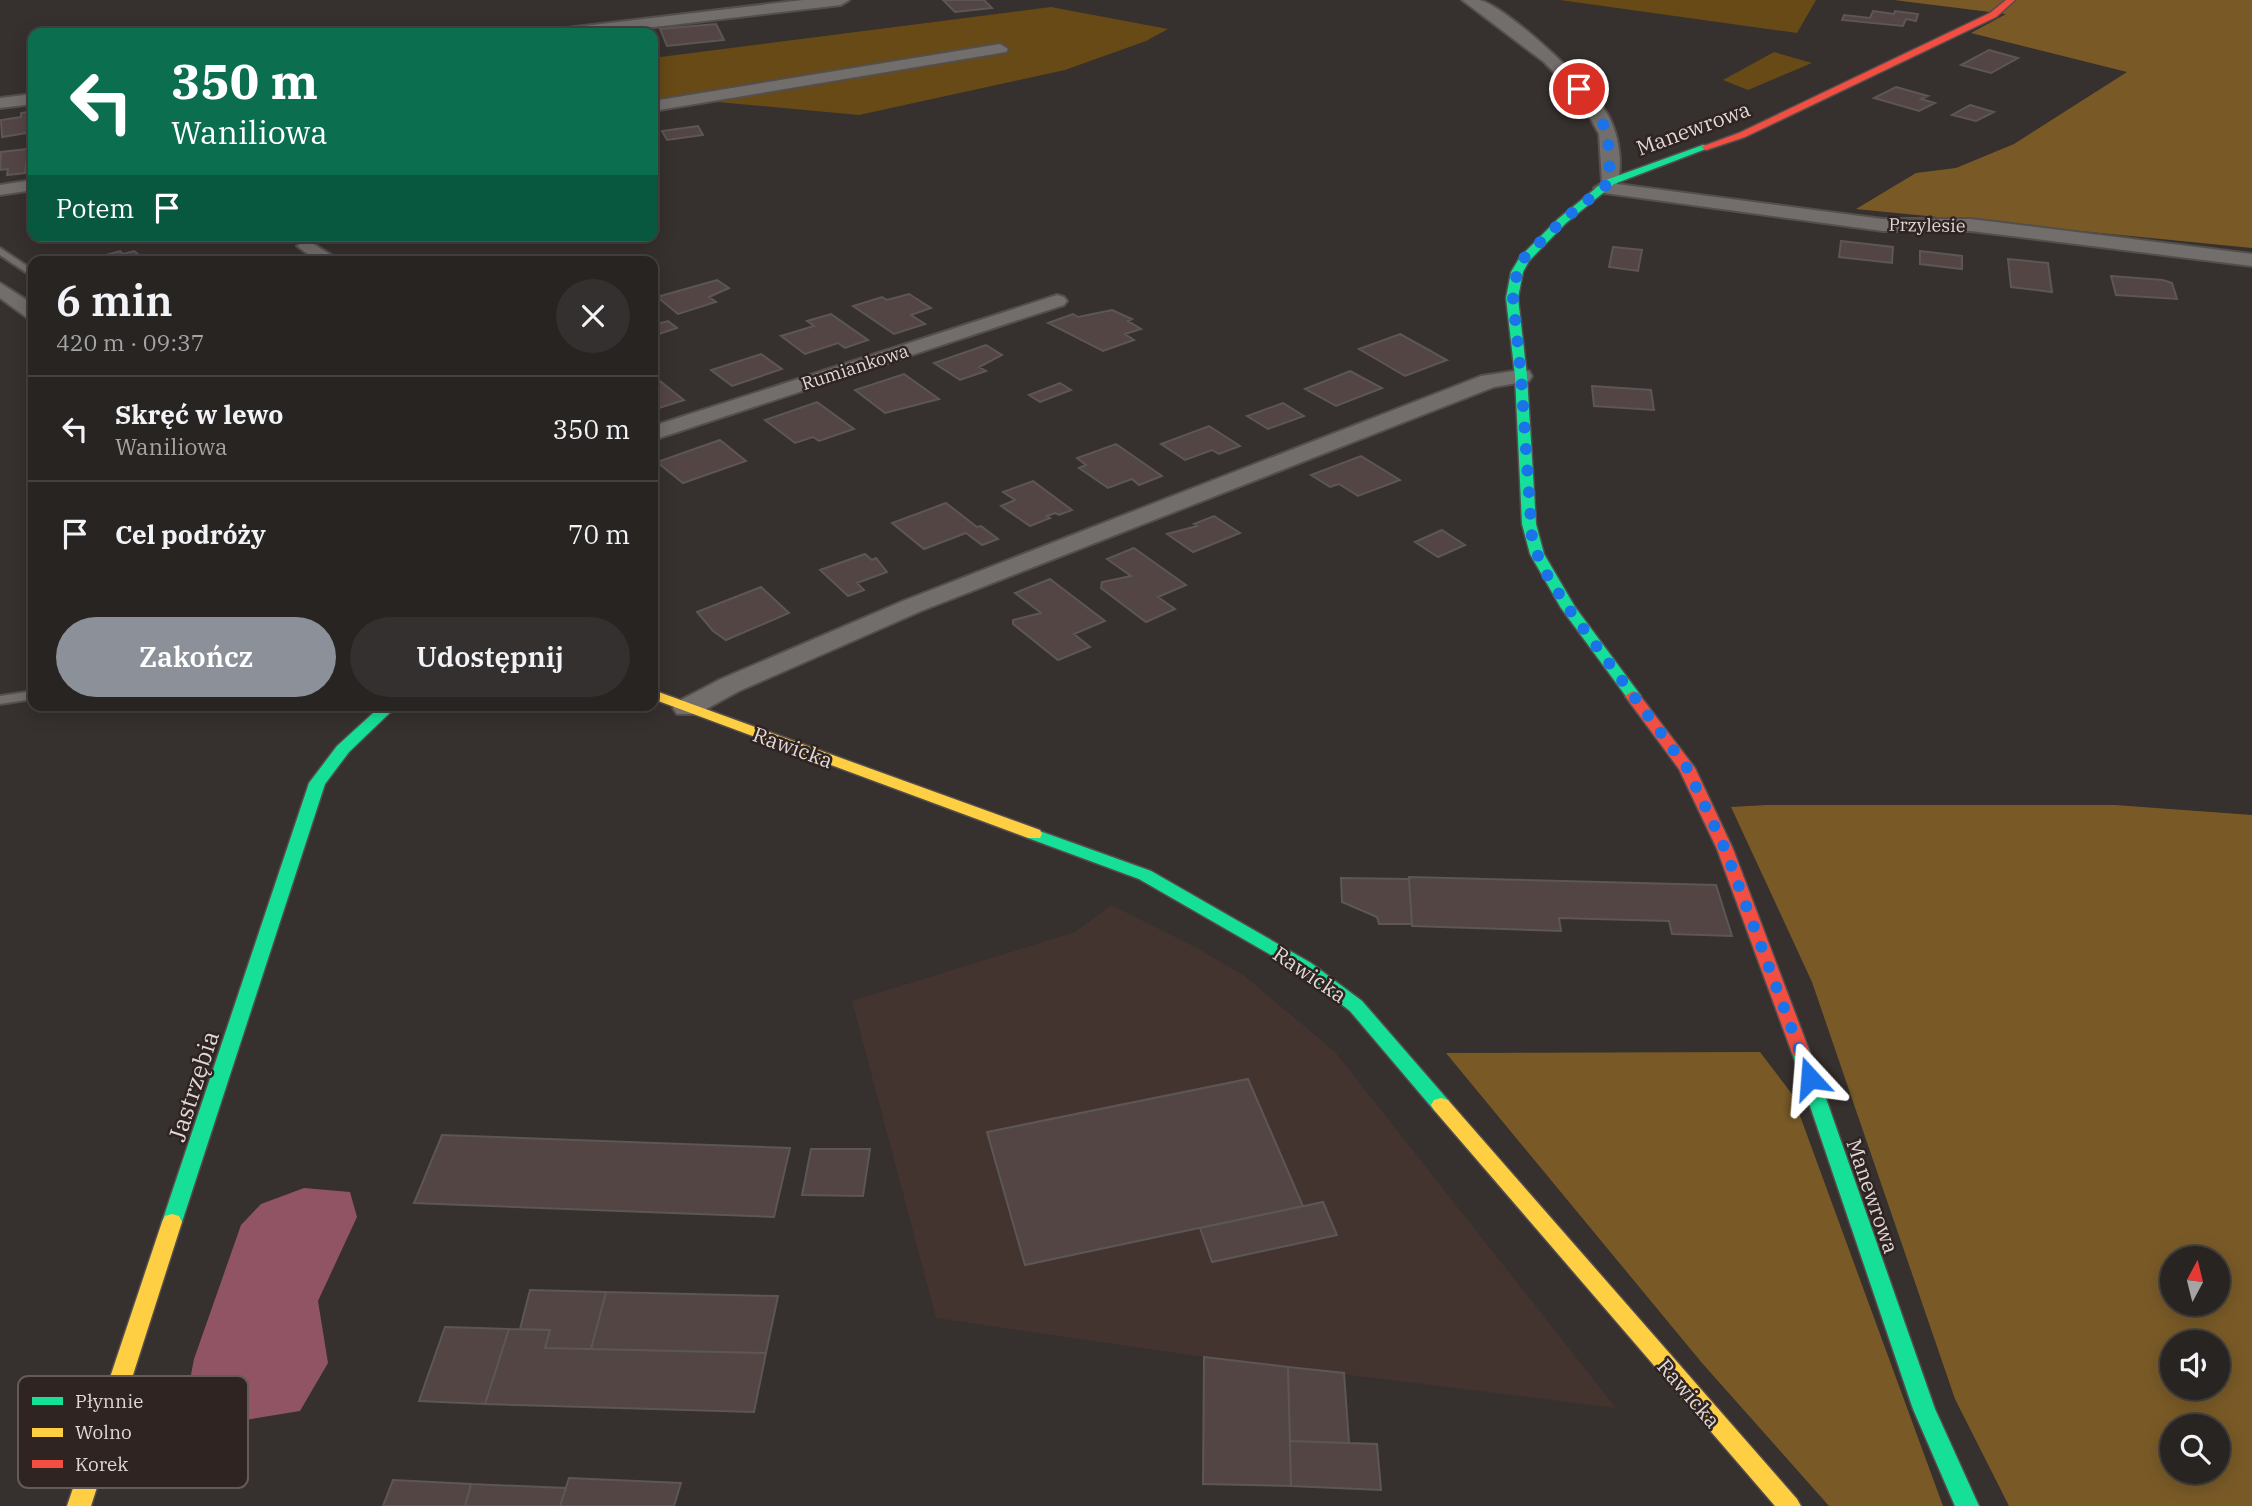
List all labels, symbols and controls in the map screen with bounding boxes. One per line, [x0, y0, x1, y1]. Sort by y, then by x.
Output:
text: 350 m [171, 49, 318, 112]
icon: left [56, 56, 147, 147]
pin [1549, 59, 1609, 119]
icon: arrive [1560, 70, 1598, 108]
street label: Manewrowa [1632, 94, 1754, 162]
text: Waniliowa [171, 111, 328, 153]
icon: arrive [148, 189, 186, 227]
text: Potem [56, 191, 134, 225]
street label: Przylesie [1888, 213, 1966, 237]
text: 6 min [56, 273, 173, 328]
button: close [556, 279, 630, 353]
text: 420 m · 09:37 [56, 327, 205, 357]
street label: Rumiankowa [799, 339, 912, 395]
text: Skręć w lewo [115, 397, 283, 431]
icon: left [56, 410, 94, 448]
text: 350 m [552, 412, 630, 446]
text: Waniliowa [115, 431, 228, 461]
icon: arrive [56, 515, 94, 553]
text: Cel podróży [115, 517, 266, 551]
text: 70 m [568, 517, 630, 551]
button: Zakończ [56, 617, 336, 697]
button: Udostępnij [350, 617, 630, 697]
street label: Rawicka [749, 720, 837, 774]
street label: Rawicka [1268, 939, 1352, 1009]
street label: Jastrzębia [160, 1027, 226, 1145]
position arrow [1773, 1041, 1847, 1115]
street label: Manewrowa [1840, 1135, 1906, 1257]
north arrow [2160, 1246, 2230, 1316]
map controls [2160, 1246, 2230, 1484]
button: sound [2160, 1330, 2230, 1400]
street label: Rawicka [1651, 1353, 1727, 1433]
legend [18, 1376, 248, 1488]
text: Płynnie [75, 1389, 143, 1413]
button: search [2160, 1414, 2230, 1484]
text: Wolno [75, 1420, 132, 1444]
text: Korek [75, 1452, 128, 1476]

